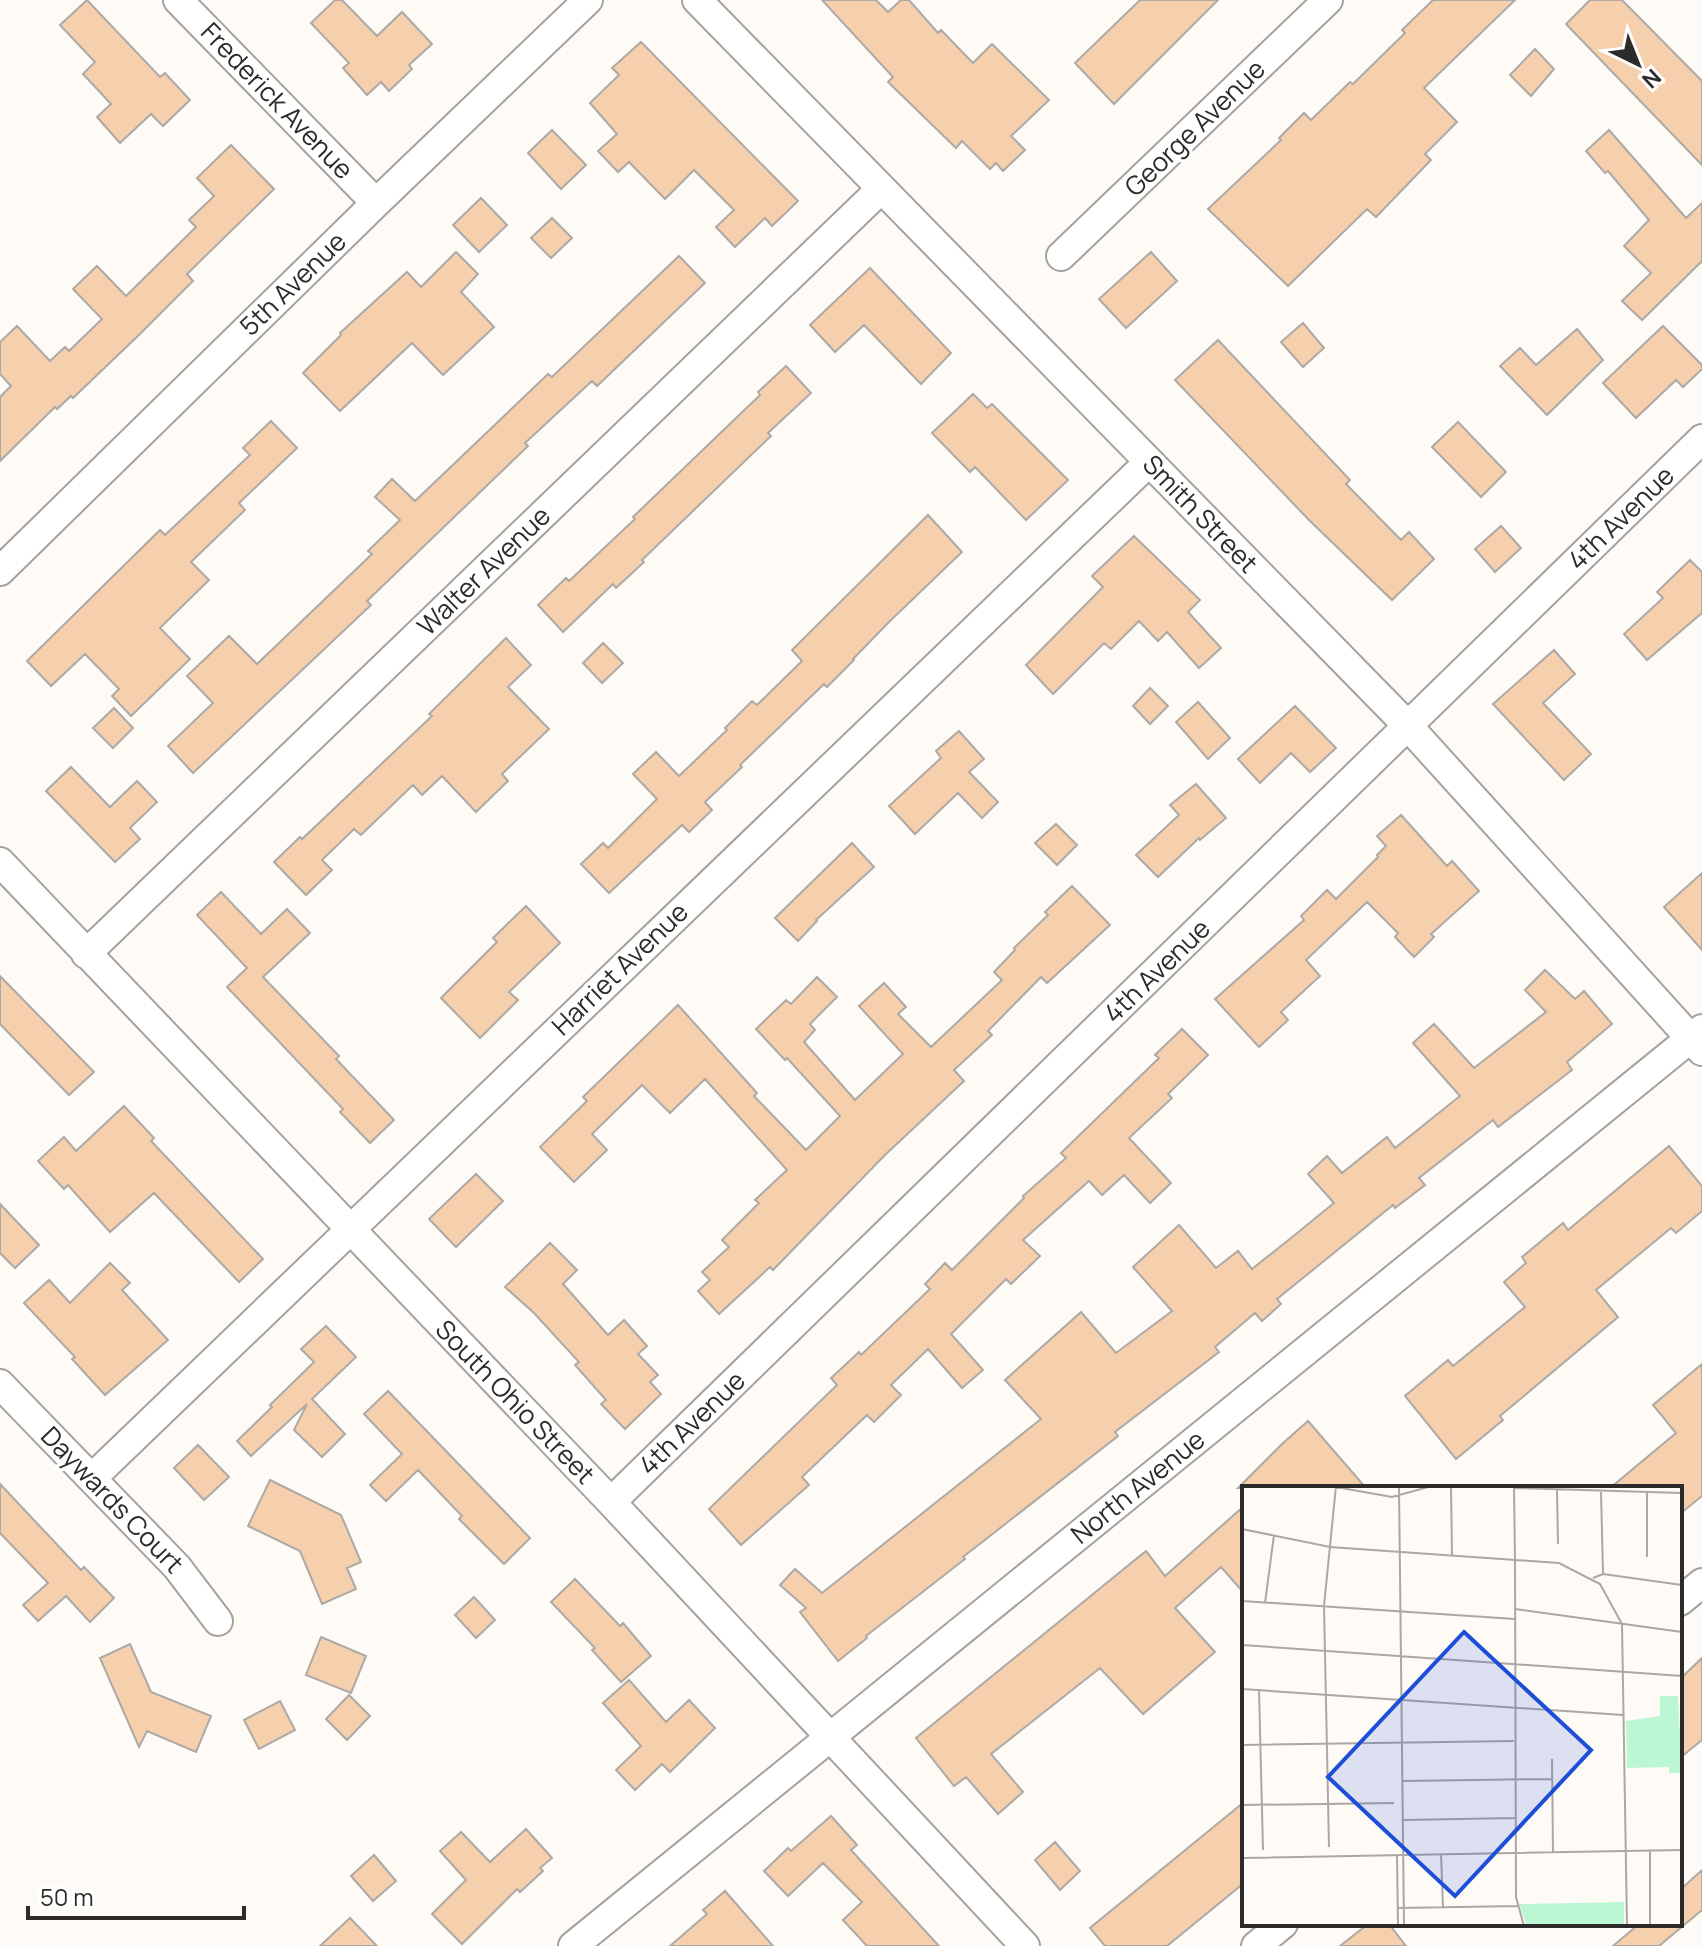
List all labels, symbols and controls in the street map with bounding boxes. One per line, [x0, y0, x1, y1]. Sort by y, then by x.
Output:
street label: Frederick Avenue [194, 14, 362, 187]
north arrow [1598, 24, 1678, 104]
street label: George Avenue [1116, 51, 1272, 204]
text: N [1636, 62, 1668, 95]
street label: 5th Avenue [231, 223, 353, 343]
street label: Smith Street [1135, 446, 1266, 580]
street label: 4th Avenue [1559, 457, 1682, 577]
street label: Walter Avenue [409, 497, 558, 643]
street label: Harriet Avenue [543, 894, 695, 1043]
street label: 4th Avenue [1095, 910, 1218, 1030]
street label: South Ohio Street [428, 1311, 603, 1491]
street label: 4th Avenue [630, 1362, 753, 1482]
street label: Daywards Court [33, 1418, 192, 1581]
street label: North Avenue [1063, 1421, 1212, 1551]
inset map [1242, 1486, 1682, 1926]
scale bar [28, 1870, 244, 1920]
text: 50 m [40, 1880, 94, 1913]

